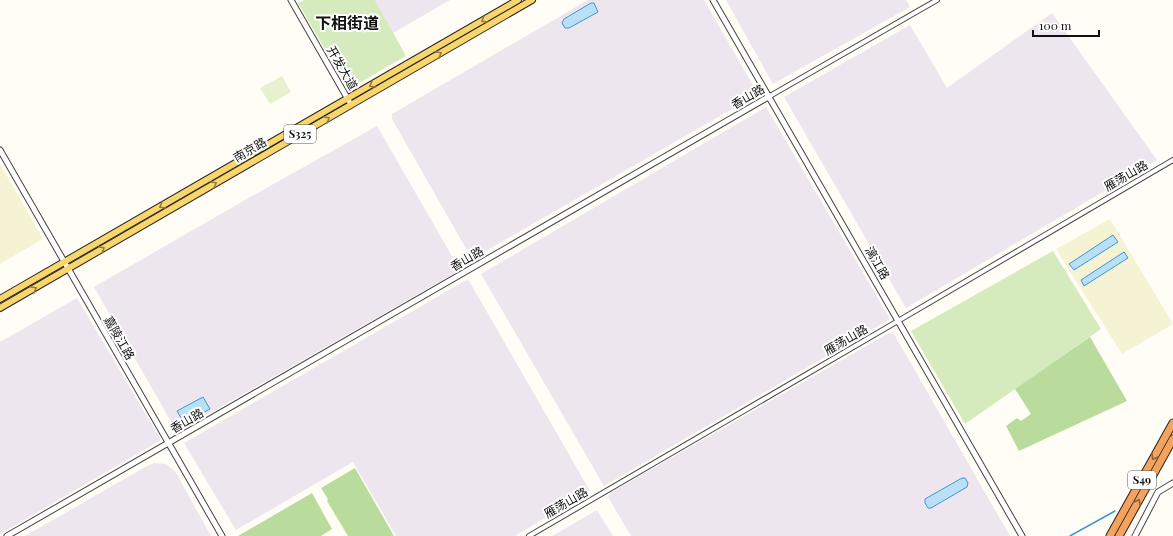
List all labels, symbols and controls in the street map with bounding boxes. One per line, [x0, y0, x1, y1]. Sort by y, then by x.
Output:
district label: 下相街道 [315, 12, 379, 33]
scale bar [1033, 12, 1099, 38]
one-way arrow [481, 15, 488, 22]
text: 100 m [1039, 17, 1072, 33]
street label: 开发大道 [324, 43, 362, 92]
one-way arrow [435, 51, 442, 58]
street label: 香山路 [728, 80, 767, 112]
one-way arrow [369, 81, 376, 88]
one-way arrow [323, 116, 330, 123]
road number: S325 [284, 125, 316, 143]
street label: 南京路 [230, 133, 269, 165]
street label: 雁荡山路 [1101, 156, 1150, 194]
one-way arrow [210, 181, 217, 188]
one-way arrow [159, 201, 166, 208]
street label: 香山路 [447, 242, 486, 274]
street label: 漓江路 [862, 243, 894, 282]
one-way arrow [98, 247, 105, 254]
one-way arrow [30, 286, 37, 293]
street label: 嘉陵江路 [101, 313, 139, 362]
street label: 雁荡山路 [821, 320, 870, 358]
street label: 香山路 [167, 404, 206, 436]
one-way arrow [1151, 453, 1159, 461]
road number: S49 [1128, 471, 1156, 489]
street label: 雁荡山路 [541, 483, 590, 521]
one-way arrow [1133, 499, 1140, 506]

